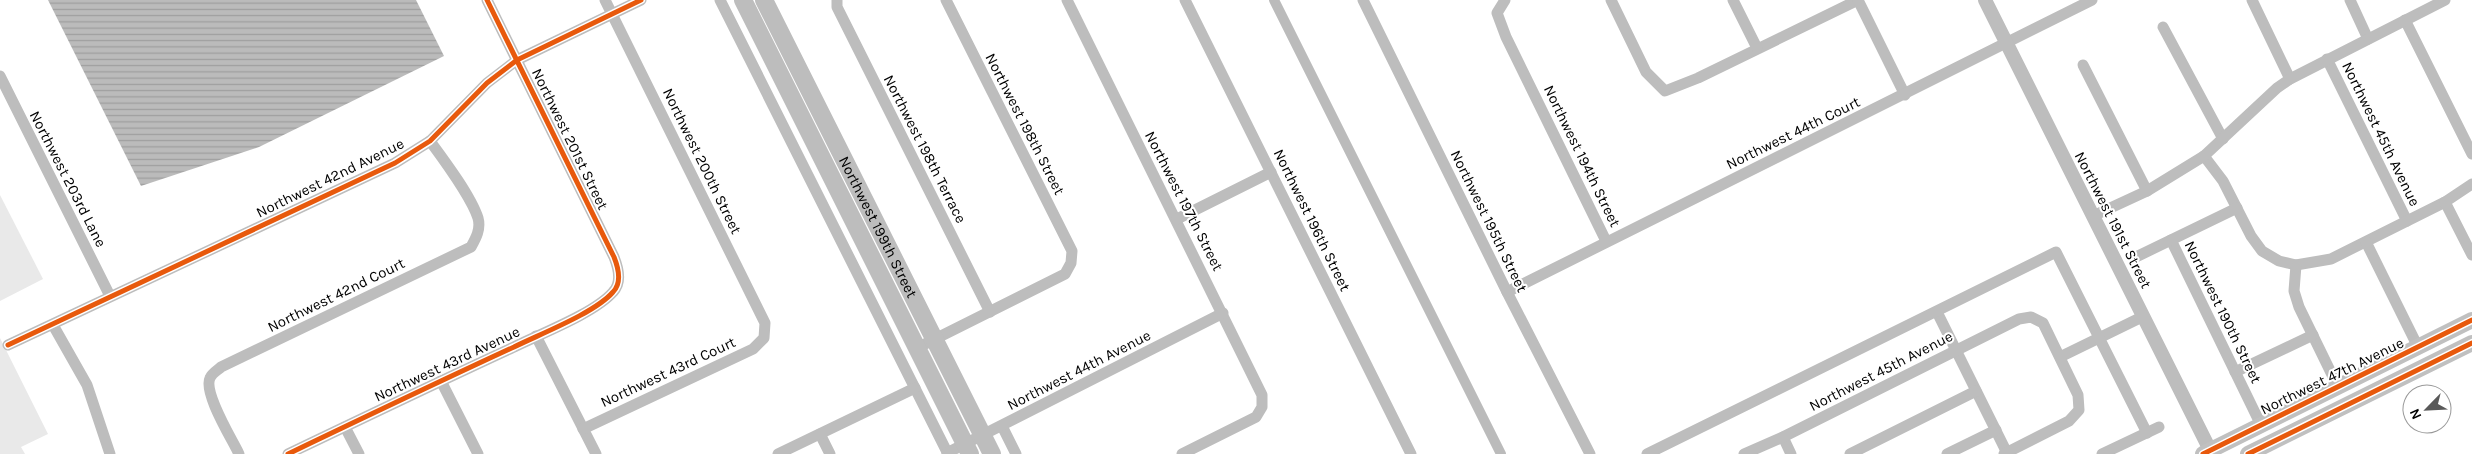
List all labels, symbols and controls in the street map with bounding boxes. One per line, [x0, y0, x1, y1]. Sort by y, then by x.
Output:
street label: Northwest 198th Street [981, 50, 1069, 198]
street label: Northwest 45th Avenue [2338, 59, 2424, 209]
street label: Northwest 201st Street [528, 65, 612, 213]
street label: Northwest 198th Terrace [880, 72, 970, 226]
street label: Northwest 194th Street [1540, 82, 1624, 230]
street label: Northwest 200th Street [659, 85, 745, 237]
street label: Northwest 44th Court [1723, 93, 1863, 173]
street label: Northwest 203rd Lane [26, 108, 110, 250]
street label: Northwest 197th Street [1141, 128, 1227, 274]
street label: Northwest 42nd Avenue [253, 134, 407, 222]
street label: Northwest 196th Street [1270, 146, 1354, 294]
street label: Northwest 195th Street [1447, 147, 1531, 295]
street label: Northwest 191st Street [2071, 149, 2155, 292]
street label: Northwest 199th Street [835, 153, 921, 301]
street label: Northwest 190th Street [2181, 238, 2265, 386]
street label: Northwest 42nd Court [264, 254, 408, 336]
street label: Northwest 43rd Avenue [371, 322, 523, 406]
street label: Northwest 44th Avenue [1004, 326, 1154, 414]
street label: Northwest 45th Avenue [1806, 327, 1956, 415]
street label: Northwest 43rd Court [598, 333, 739, 411]
street label: Northwest 47th Avenue [2257, 333, 2407, 419]
north arrow [2402, 384, 2452, 434]
text: N [2406, 406, 2425, 422]

